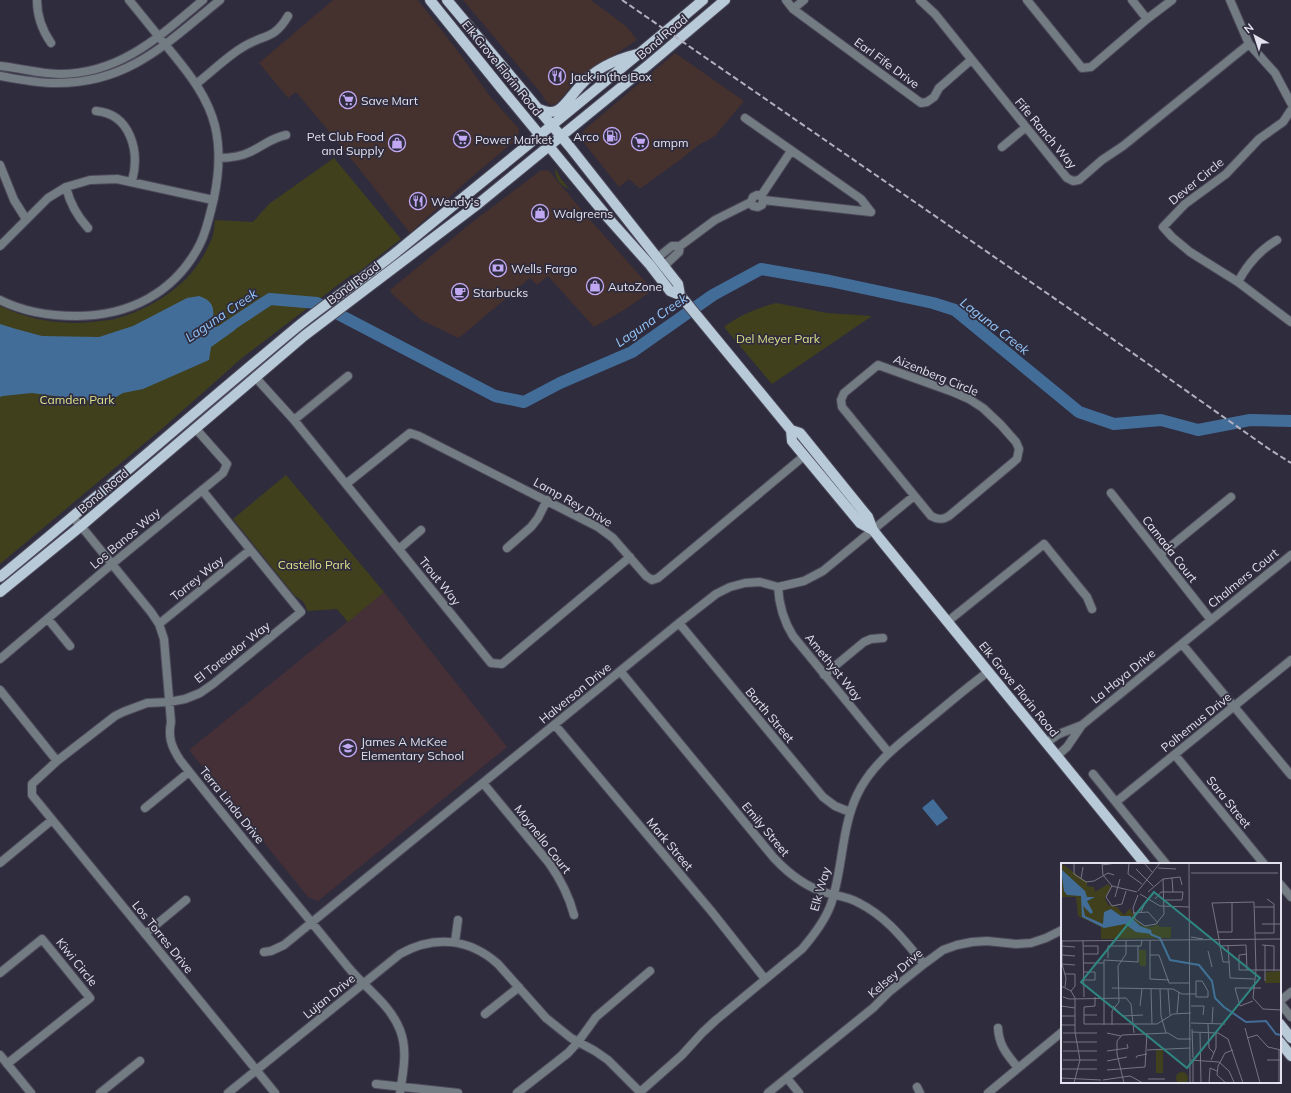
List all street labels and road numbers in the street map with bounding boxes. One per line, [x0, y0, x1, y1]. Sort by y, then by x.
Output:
street label: Bond Road [634, 11, 690, 63]
street label: Elk Grove Florin Road [459, 17, 545, 119]
street label: Earl Fife Drive [852, 34, 922, 92]
street label: Fife Ranch Way [1012, 94, 1080, 172]
street label: Dever Circle [1165, 154, 1227, 208]
street label: Bond Road [324, 258, 382, 308]
street label: Aizenberg Circle [891, 351, 981, 399]
street label: Bond Road [75, 465, 131, 517]
street label: Lamp Rey Drive [531, 474, 615, 530]
street label: Los Banos Way [87, 504, 164, 572]
street label: Camada Court [1139, 512, 1201, 586]
street label: Chalmers Court [1205, 545, 1281, 611]
street label: Torrey Way [167, 552, 227, 604]
street label: Trout Way [416, 554, 464, 609]
street label: El Toreador Way [191, 617, 273, 686]
street label: Amethyst Way [802, 630, 866, 704]
street label: Elk Grove Florin Road [976, 638, 1062, 740]
street label: La Haya Drive [1088, 645, 1158, 707]
street label: Halverson Drive [536, 659, 614, 727]
street label: Barth Street [743, 684, 797, 746]
street label: Polhemus Drive [1158, 689, 1234, 755]
street label: Terra Linda Drive [196, 763, 268, 847]
street label: Sara Street [1204, 773, 1254, 831]
street label: Emily Street [739, 799, 793, 859]
street label: Moynello Court [511, 802, 575, 876]
street label: Mark Street [644, 815, 696, 873]
street label: Elk Way [807, 865, 834, 913]
street label: Los Torres Drive [129, 898, 197, 976]
street label: Kiwi Circle [53, 935, 101, 989]
street label: Kelsey Drive [865, 945, 925, 1001]
street label: Lujan Drive [300, 970, 358, 1022]

